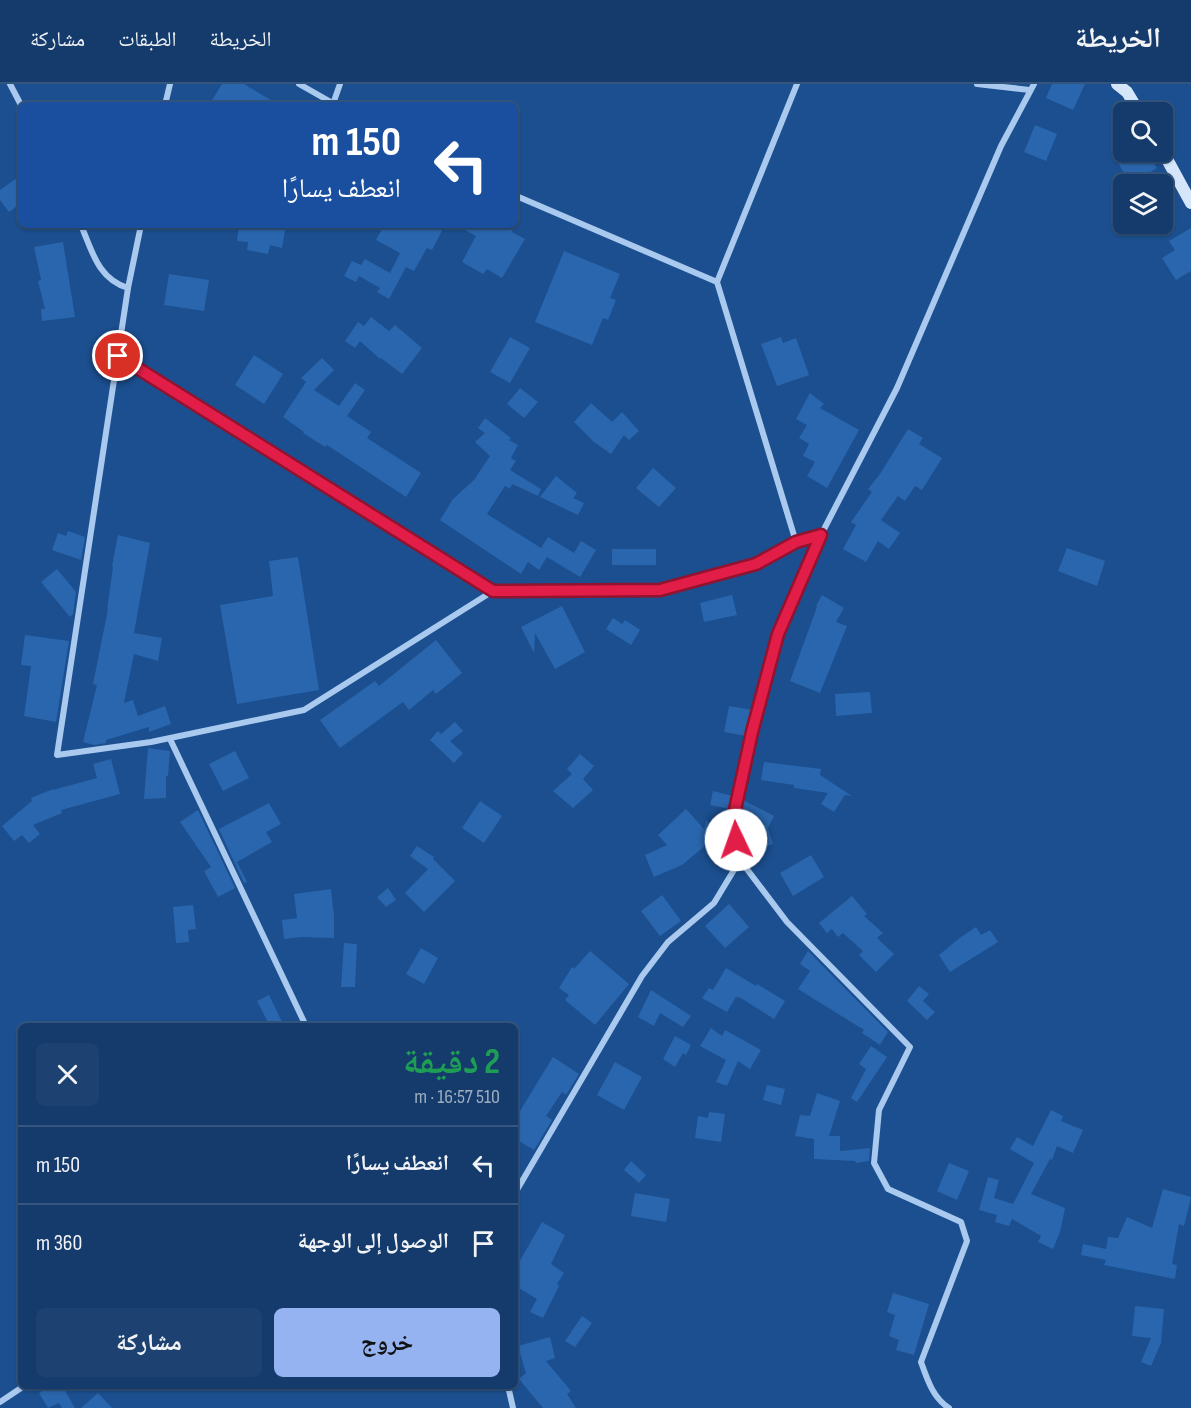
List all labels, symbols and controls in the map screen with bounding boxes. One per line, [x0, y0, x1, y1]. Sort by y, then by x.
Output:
text: الخريطة [1075, 22, 1161, 55]
text: مشاركة [30, 27, 85, 52]
text: الطبقات [118, 27, 177, 52]
text: الخريطة [210, 27, 271, 52]
map controls [1113, 102, 1173, 234]
button: search [1113, 102, 1173, 162]
text: 150 m [312, 117, 401, 168]
icon: left [422, 126, 500, 204]
text: انعطف يسارًا [282, 173, 401, 205]
button: layers [1113, 174, 1173, 234]
pin [92, 330, 143, 381]
icon: arrive [101, 339, 134, 372]
position arrow [704, 808, 768, 872]
text: 2 دقيقة [403, 1041, 500, 1084]
button: close [36, 1043, 99, 1106]
text: 510 m · 16:57 [414, 1085, 500, 1109]
icon: left [467, 1149, 500, 1182]
text: انعطف يسارًا [346, 1150, 449, 1177]
text: 150 m [36, 1152, 80, 1179]
icon: arrive [467, 1227, 500, 1260]
text: الوصول إلى الوجهة [297, 1228, 449, 1255]
text: 360 m [36, 1230, 82, 1257]
button: مشاركة [36, 1308, 262, 1377]
button: خروج [274, 1308, 500, 1377]

